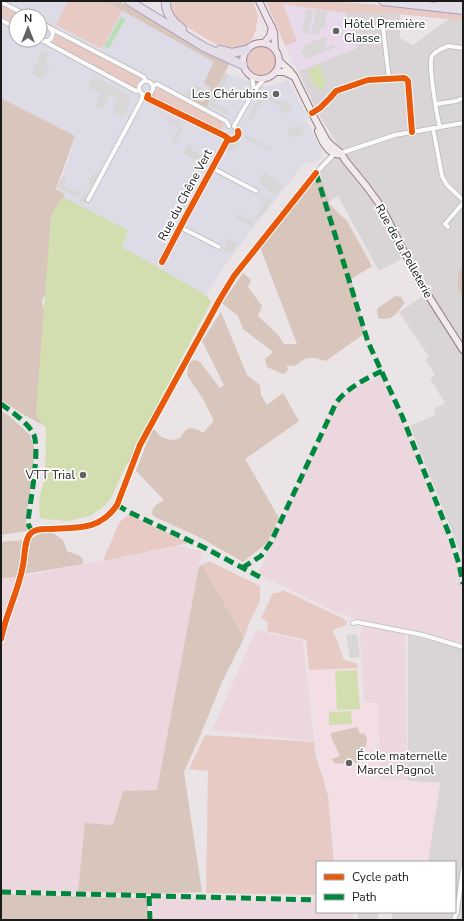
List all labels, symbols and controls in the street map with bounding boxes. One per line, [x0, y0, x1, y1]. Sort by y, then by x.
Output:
north arrow [8, 8, 48, 48]
text: N [24, 11, 32, 26]
place label: Hôtel Première Classe [344, 16, 425, 46]
marker: Hôtel Première Classe [331, 26, 341, 36]
place label: Les Chérubins [192, 86, 268, 102]
marker: Les Chérubins [271, 89, 281, 99]
street label: Rue du Chêne Vert [154, 146, 216, 244]
street label: Rue de la Pelleterie [372, 201, 436, 301]
place label: VTT Trial [25, 467, 75, 483]
marker: VTT Trial [78, 470, 88, 480]
place label: École maternelle Marcel Pagnol [357, 748, 447, 778]
marker: École maternelle Marcel Pagnol [344, 758, 354, 768]
legend [316, 861, 456, 913]
text: Cycle path [352, 869, 409, 885]
text: Path [352, 889, 377, 905]

